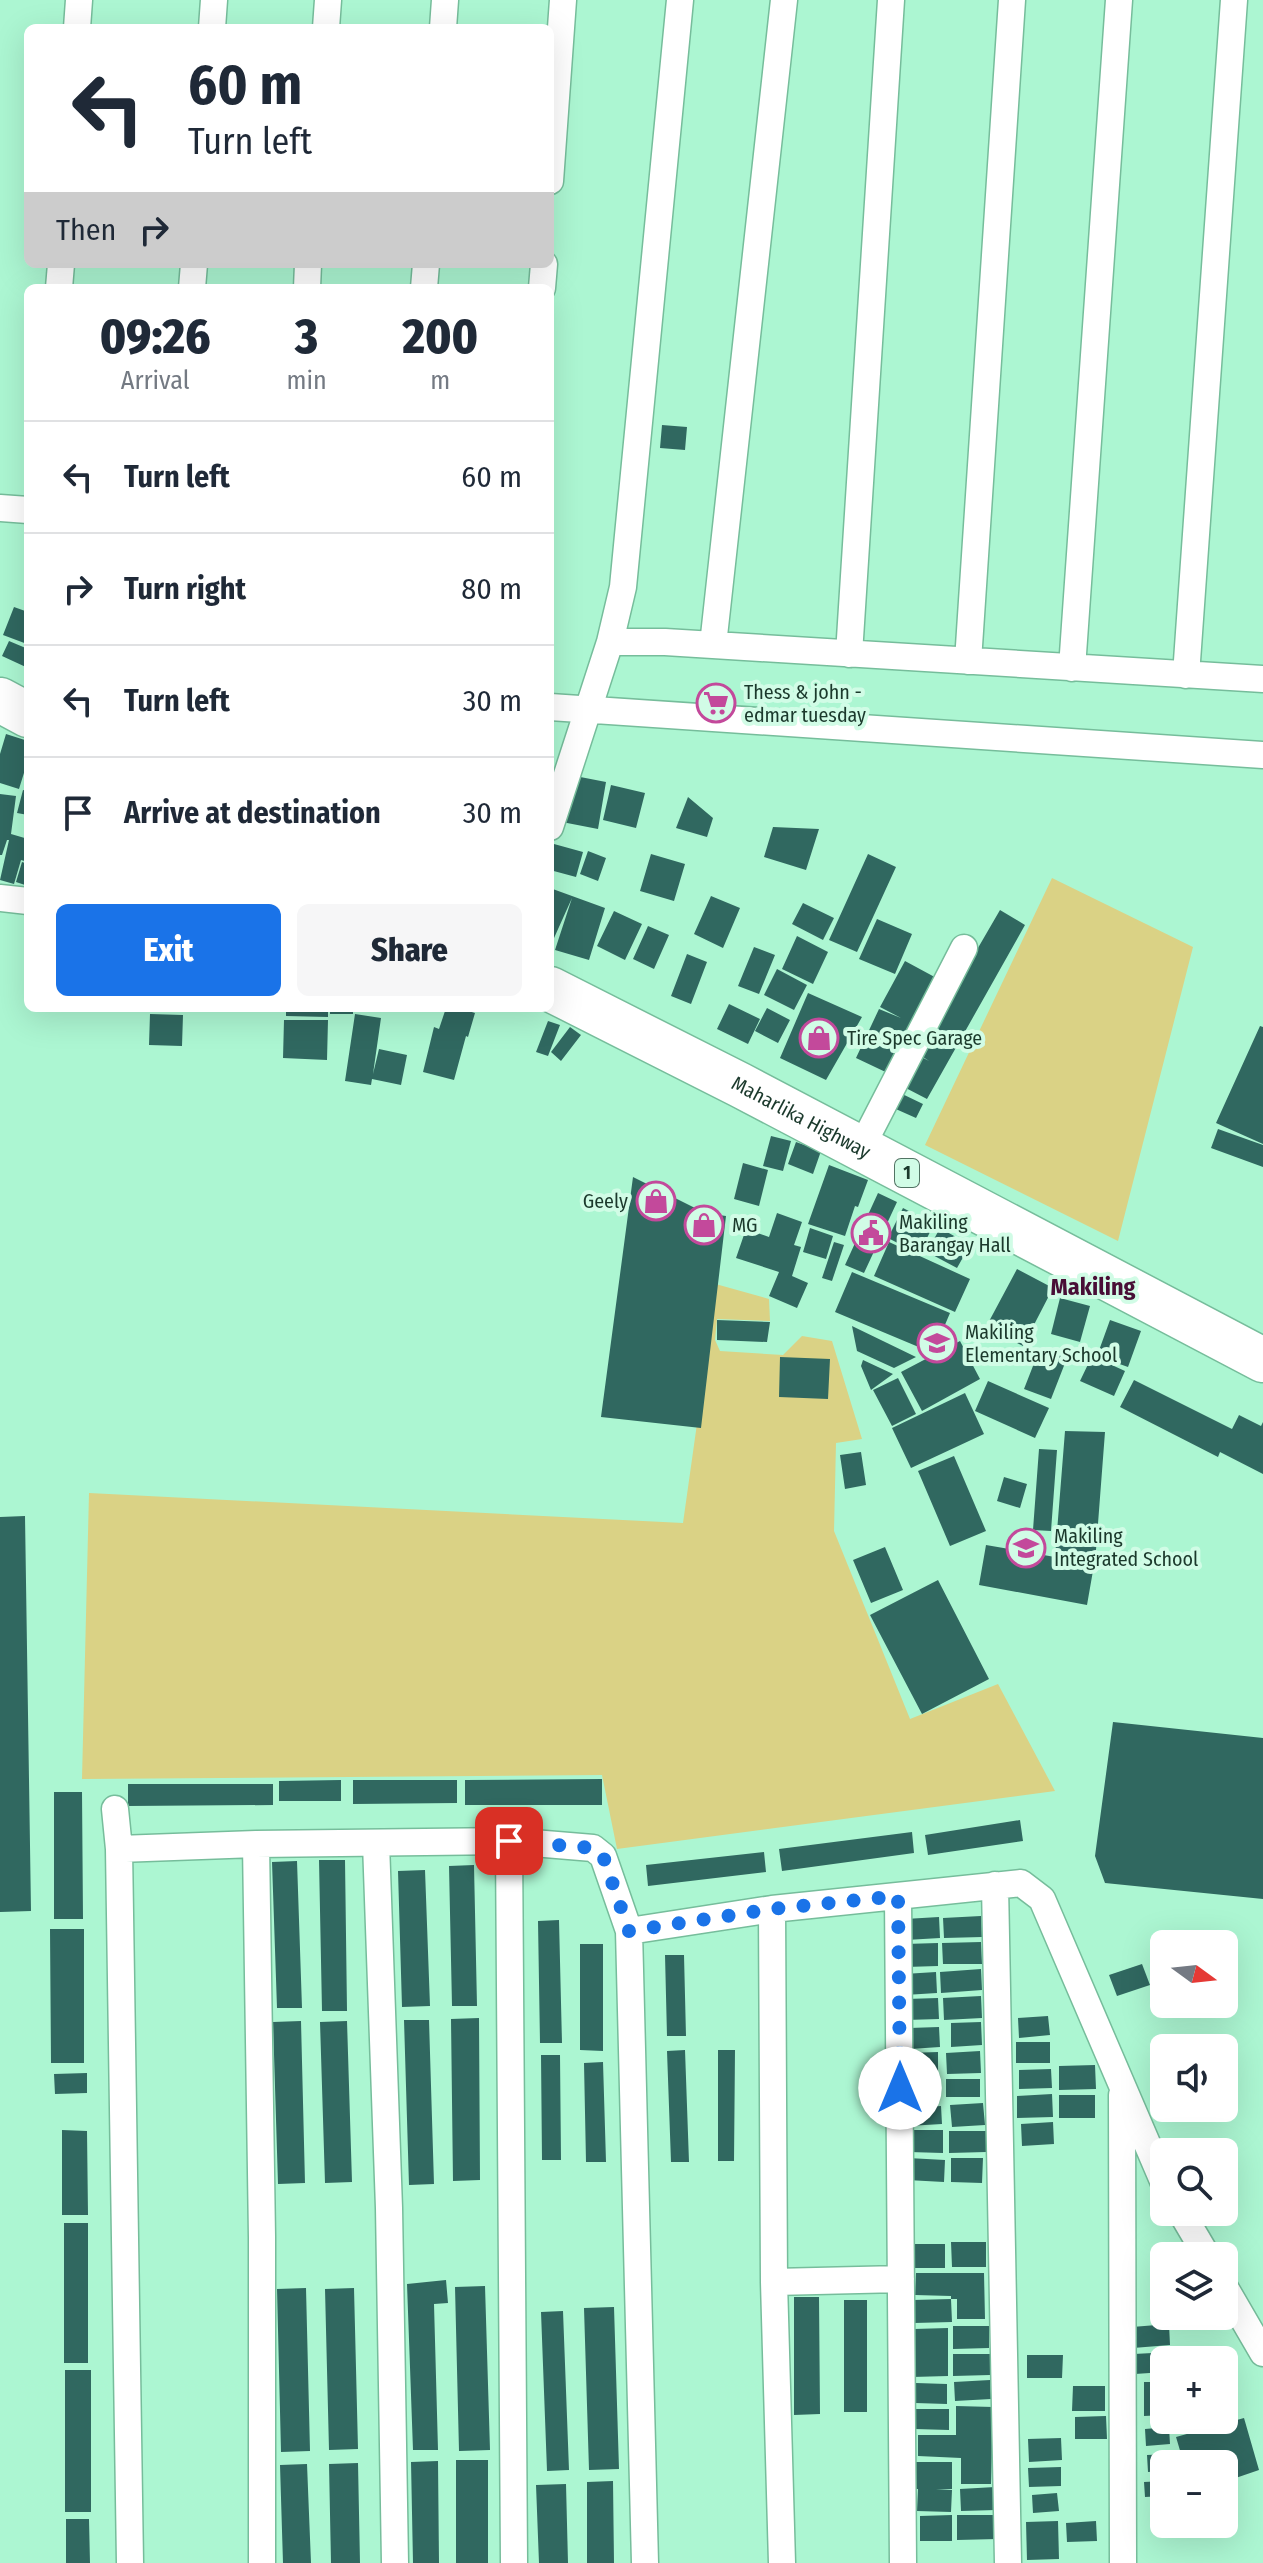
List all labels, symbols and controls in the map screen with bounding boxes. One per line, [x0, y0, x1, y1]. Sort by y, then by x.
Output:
text: 60 m [188, 52, 302, 119]
icon: left [56, 56, 160, 160]
text: Turn left [188, 120, 312, 164]
icon: right [132, 208, 176, 252]
text: Then [56, 212, 116, 248]
text: 09:26 [100, 308, 211, 366]
text: 3 [295, 308, 318, 366]
text: 200 [402, 308, 478, 366]
text: Arrival [121, 365, 190, 396]
text: min [286, 365, 327, 396]
text: m [430, 365, 450, 396]
icon: left [56, 455, 100, 499]
text: Turn left [124, 459, 230, 495]
text: 60 m [461, 459, 522, 495]
icon: right [56, 567, 100, 611]
text: Turn right [124, 571, 246, 607]
text: 80 m [461, 571, 522, 607]
icon: left [56, 679, 100, 723]
place label: Thess & john - edmar tuesday [744, 680, 866, 727]
supermarket icon: Thess & john - edmar tuesday [695, 682, 737, 724]
text: Turn left [124, 683, 230, 719]
text: 30 m [463, 683, 522, 719]
icon: arrive [56, 791, 100, 835]
text: Arrive at destination [124, 795, 381, 831]
text: 30 m [463, 795, 522, 831]
button: Exit [56, 904, 281, 996]
button: Share [297, 904, 522, 996]
shop icon: Tire Spec Garage [798, 1017, 840, 1059]
place label: Tire Spec Garage [847, 1026, 982, 1050]
street label: Maharlika Highway [728, 1071, 875, 1164]
road number: 1 [895, 1159, 919, 1187]
shop icon: Geely [635, 1180, 677, 1222]
place label: Geely [583, 1189, 628, 1213]
shop icon: MG [683, 1204, 725, 1246]
place label: Makiling Barangay Hall [899, 1210, 1011, 1257]
public building icon: Makiling Barangay Hall [850, 1212, 892, 1254]
place label: MG [732, 1213, 757, 1237]
district label: Makiling [1051, 1273, 1136, 1301]
place label: Makiling Elementary School [965, 1320, 1117, 1367]
school or university icon: Makiling Elementary School [916, 1322, 958, 1364]
place label: Makiling Integrated School [1054, 1524, 1198, 1571]
school or university icon: Makiling Integrated School [1005, 1527, 1047, 1569]
pin [475, 1807, 543, 1875]
icon: arrive [487, 1819, 531, 1863]
north arrow [1150, 1930, 1238, 2018]
map controls [1150, 1930, 1238, 2538]
button: sound [1150, 2034, 1238, 2122]
position arrow [858, 2046, 942, 2130]
button: search [1150, 2138, 1238, 2226]
button: layers [1150, 2242, 1238, 2330]
button: + [1150, 2346, 1238, 2434]
button: − [1150, 2450, 1238, 2538]

